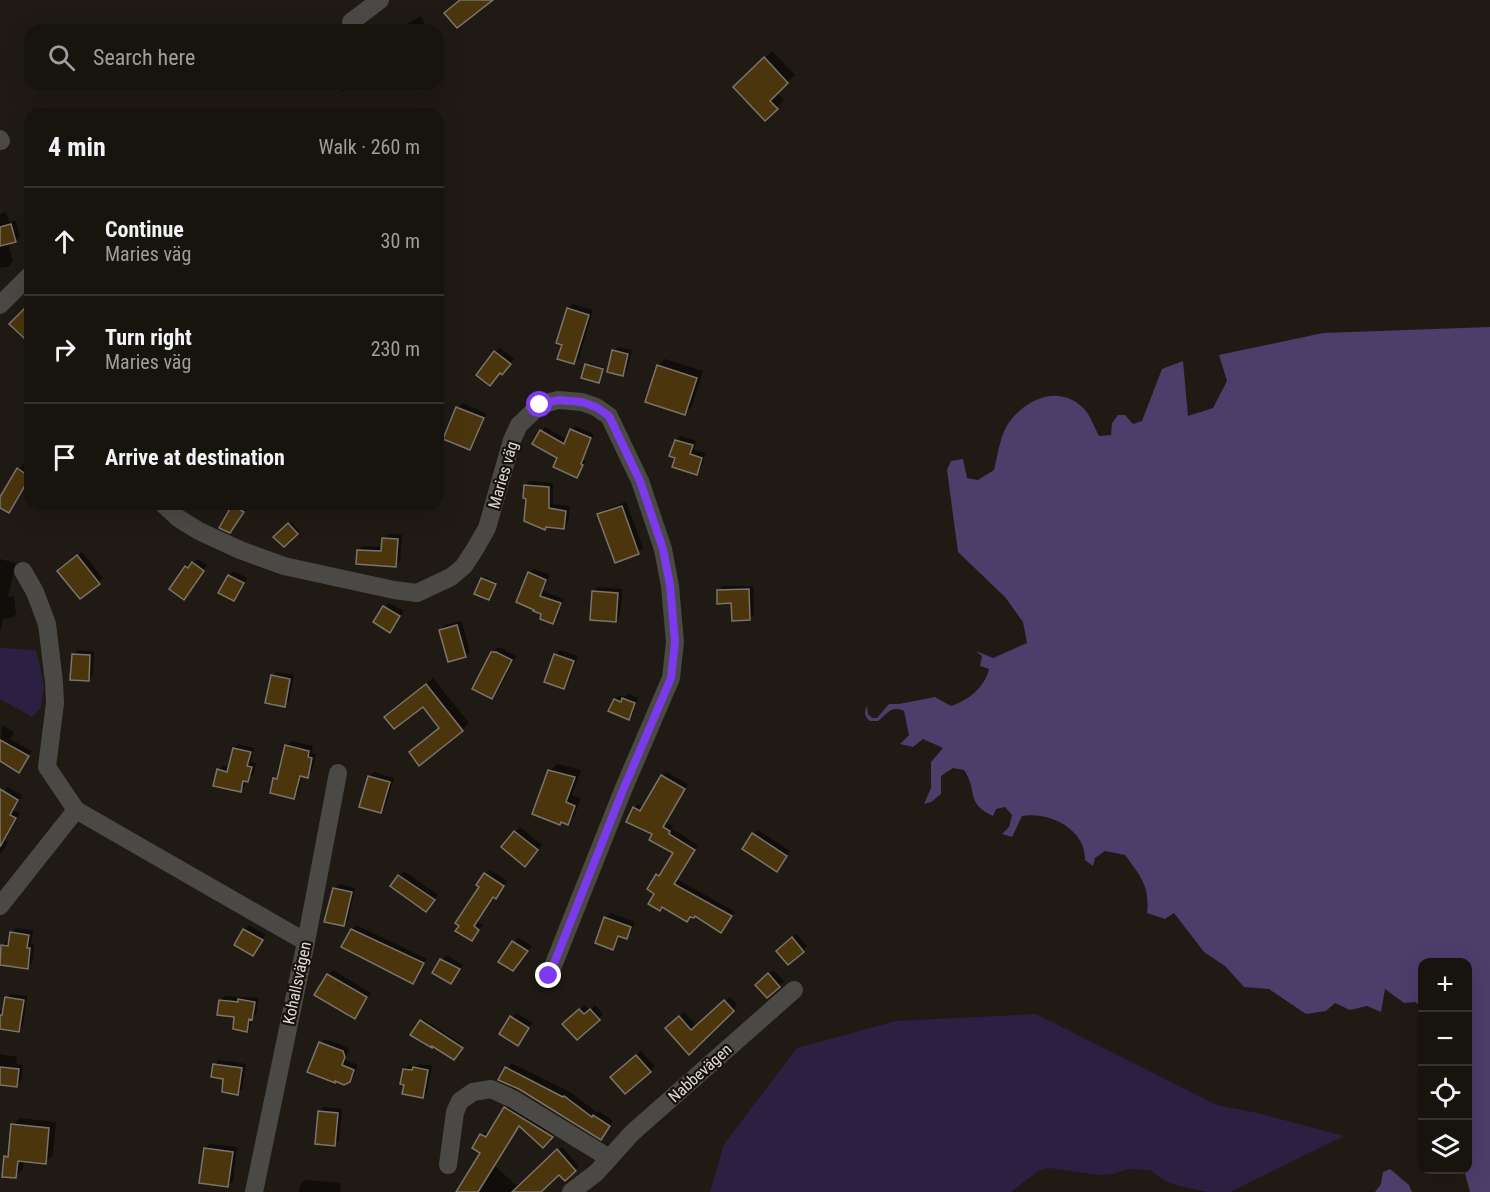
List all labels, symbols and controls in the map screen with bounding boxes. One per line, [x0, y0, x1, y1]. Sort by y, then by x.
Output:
search box [24, 24, 444, 90]
icon: search [45, 41, 78, 74]
text: Search here [93, 45, 195, 70]
text: 4 min [48, 132, 106, 162]
text: Walk · 260 m [319, 135, 420, 159]
text: Continue [105, 217, 184, 242]
icon: ahead [48, 225, 81, 258]
text: 30 m [381, 229, 420, 253]
text: Maries väg [105, 242, 191, 266]
text: Turn right [105, 325, 192, 350]
icon: right [48, 333, 81, 366]
text: 230 m [371, 337, 420, 361]
text: Maries väg [105, 350, 191, 374]
route start [526, 391, 552, 417]
street label: Maries väg [484, 439, 522, 511]
icon: arrive [48, 441, 81, 474]
text: Arrive at destination [105, 445, 285, 470]
street label: Kohallsvägen [279, 940, 315, 1026]
map controls [1418, 958, 1472, 1174]
button: + [1418, 958, 1472, 1012]
route end [535, 962, 561, 988]
button: − [1418, 1012, 1472, 1066]
street label: Nabbevägen [665, 1040, 735, 1106]
button: locate [1418, 1066, 1472, 1120]
button: layers [1418, 1120, 1472, 1174]

